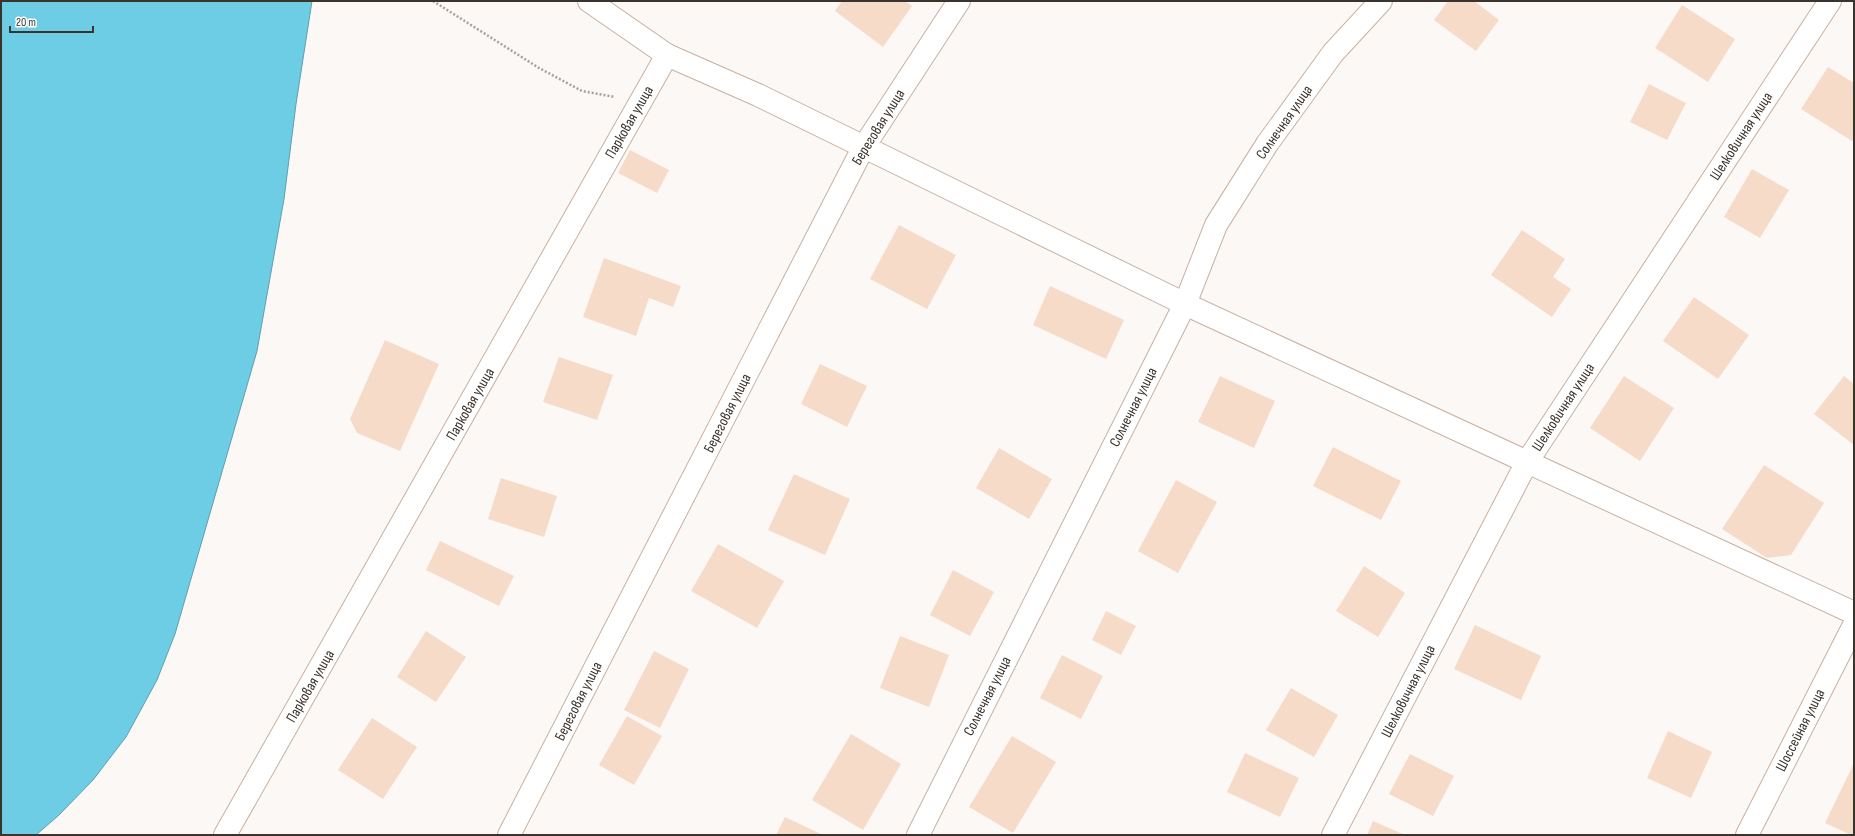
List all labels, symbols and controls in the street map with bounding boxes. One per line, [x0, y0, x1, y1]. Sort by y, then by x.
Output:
scale bar [10, 8, 93, 34]
text: 20 m [16, 15, 36, 30]
street label: Солнечная улица [1252, 81, 1317, 163]
street label: Парковая улица [601, 82, 658, 162]
street label: Береговая улица [848, 86, 909, 169]
street label: Шелковичная улица [1706, 88, 1777, 184]
street label: Шелковичная улица [1528, 359, 1599, 455]
street label: Парковая улица [442, 364, 499, 444]
street label: Солнечная улица [1105, 364, 1162, 450]
street label: Береговая улица [699, 370, 756, 456]
street label: Шелковичная улица [1377, 642, 1440, 741]
street label: Парковая улица [282, 646, 339, 726]
street label: Солнечная улица [959, 653, 1016, 739]
street label: Береговая улица [550, 658, 607, 744]
street label: Шоссейная улица [1771, 686, 1829, 775]

